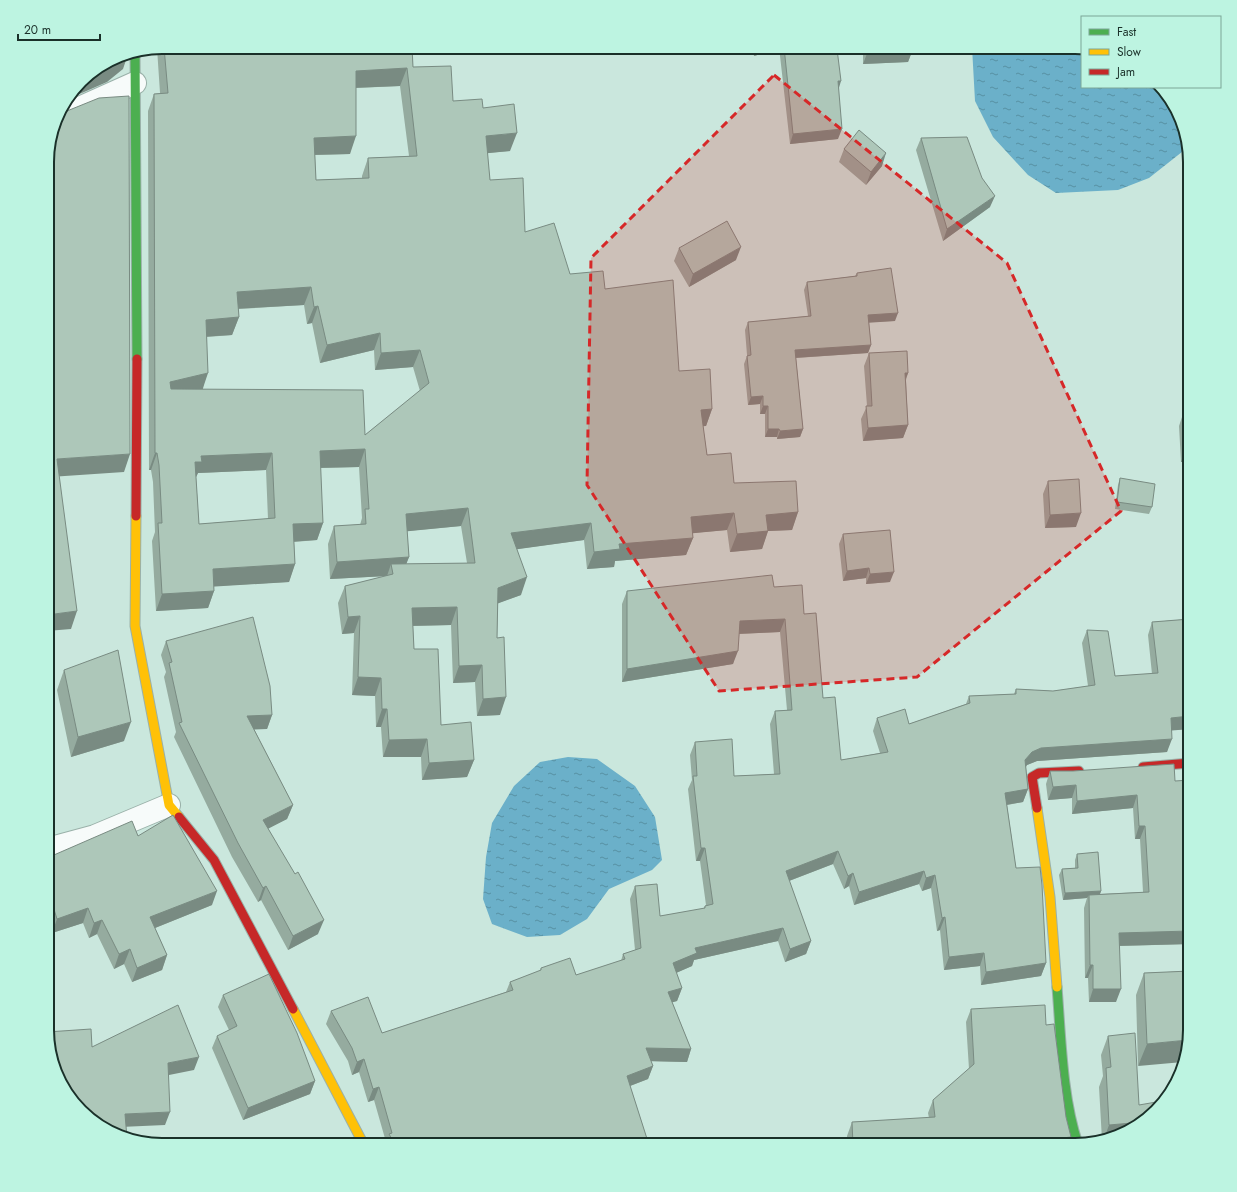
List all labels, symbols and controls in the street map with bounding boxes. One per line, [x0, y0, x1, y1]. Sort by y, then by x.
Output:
scale bar [18, 16, 100, 42]
legend [1081, 16, 1221, 88]
text: 20 m [24, 21, 51, 39]
text: Fast [1117, 23, 1136, 41]
text: Slow [1117, 43, 1142, 61]
text: Jam [1115, 63, 1135, 81]

